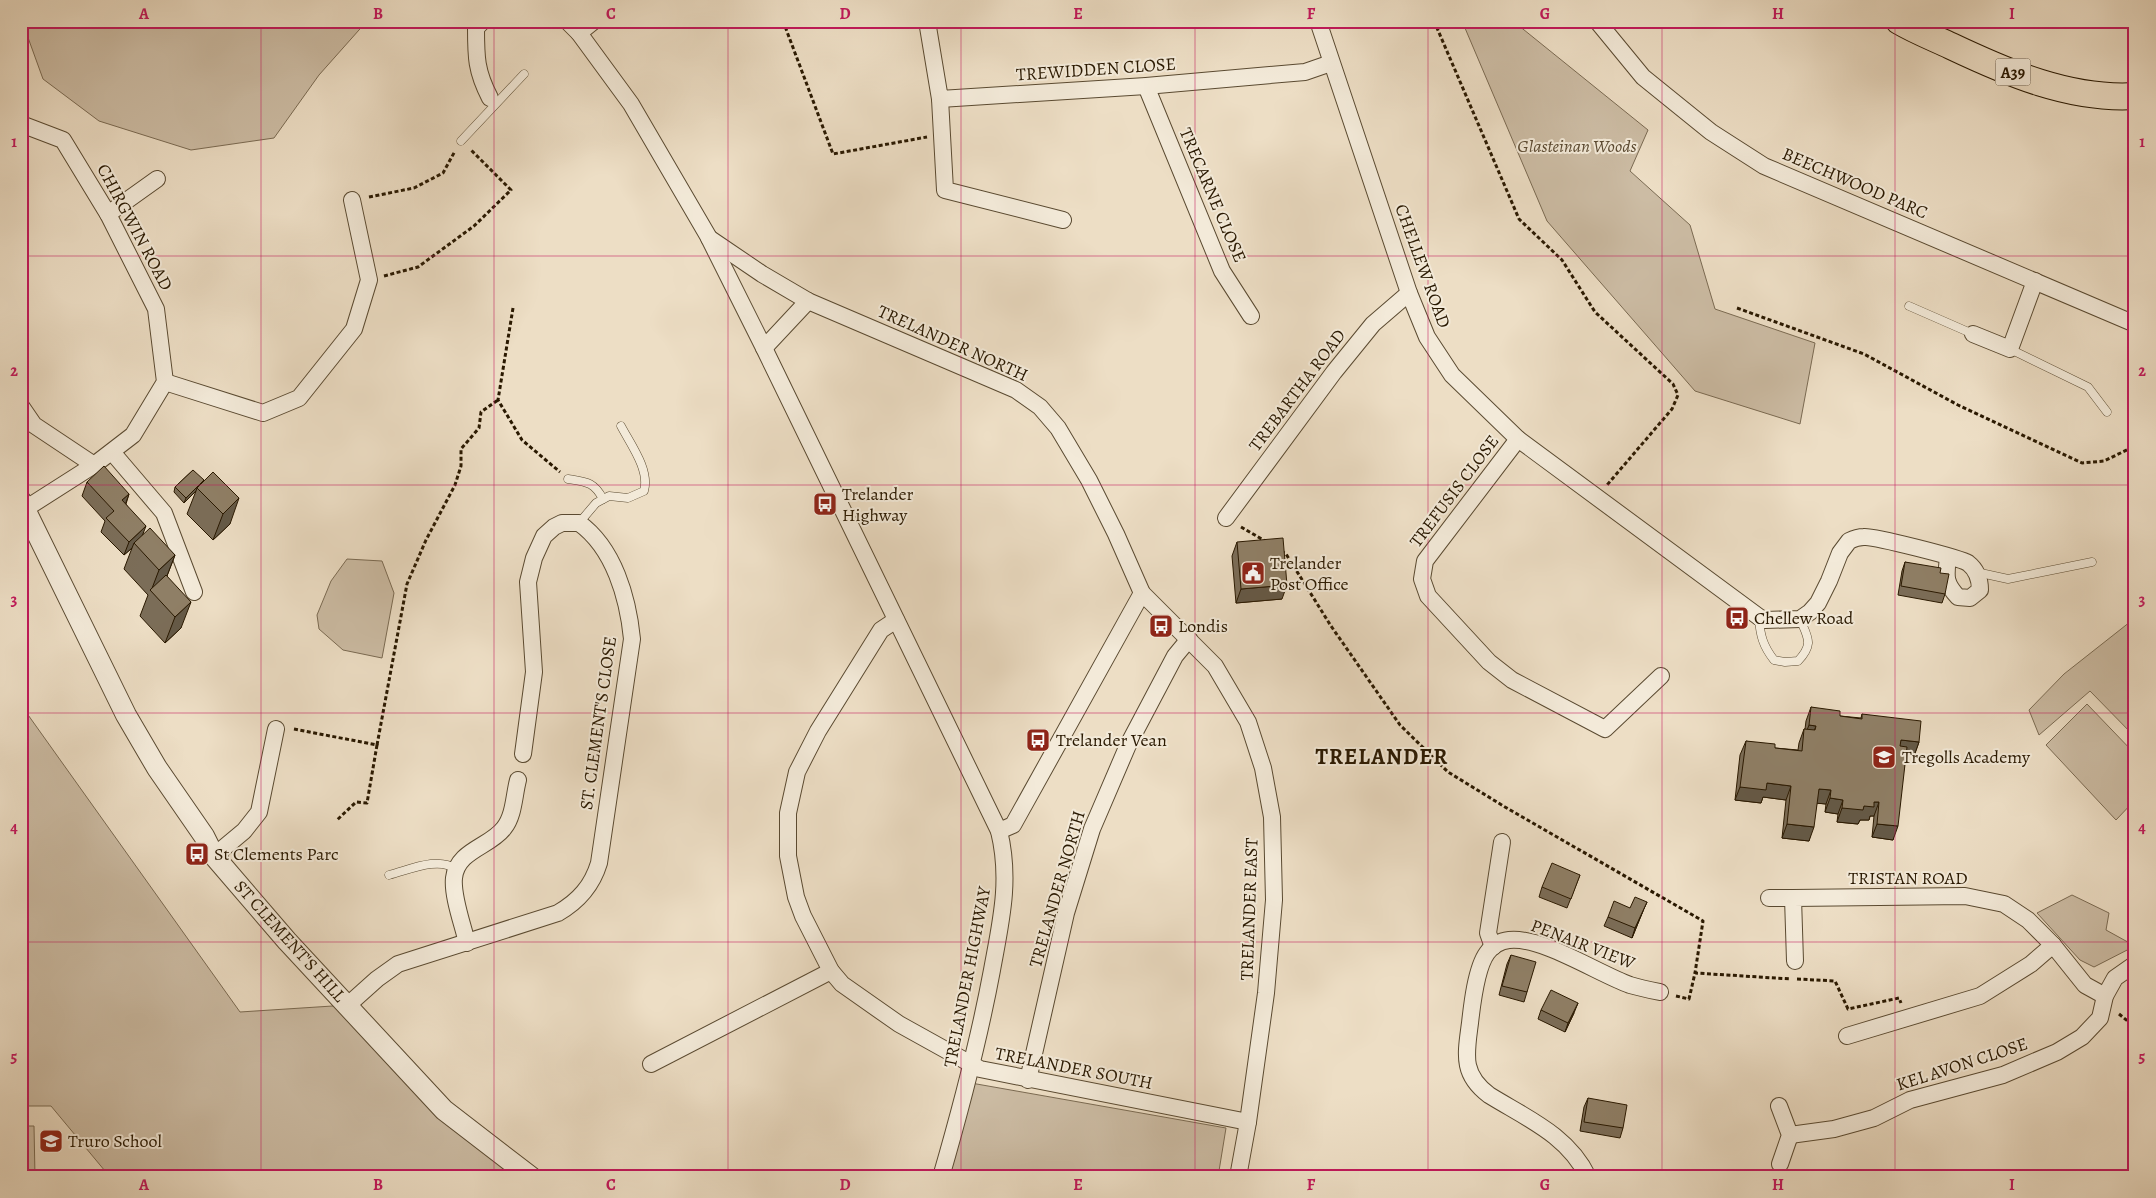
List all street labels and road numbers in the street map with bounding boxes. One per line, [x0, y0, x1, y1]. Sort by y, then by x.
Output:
street label: TREWIDDEN CLOSE [1015, 51, 1177, 87]
road number: A39 [1996, 58, 2030, 86]
street label: TRECARNE CLOSE [1174, 124, 1252, 266]
street label: BEECHWOOD PARC [1779, 141, 1931, 225]
street label: CHIRGWIN ROAD [91, 159, 179, 295]
street label: CHELLEW ROAD [1389, 201, 1457, 331]
street label: TRELANDER NORTH [874, 299, 1032, 387]
street label: TREBARTHA ROAD [1243, 324, 1351, 456]
street label: TREFUSIS CLOSE [1404, 430, 1504, 552]
street label: ST. CLEMENT'S CLOSE [574, 635, 622, 811]
street label: TRELANDER NORTH [1023, 808, 1091, 970]
street label: TRELANDER EAST [1235, 837, 1263, 981]
street label: TRISTAN ROAD [1848, 866, 1968, 890]
street label: ST CLEMENT'S HILL [229, 875, 352, 1008]
street label: TRELANDER HIGHWAY [938, 883, 997, 1069]
street label: PENAIR VIEW [1527, 913, 1639, 975]
street label: KEL AVON CLOSE [1893, 1031, 2031, 1097]
street label: TRELANDER SOUTH [993, 1041, 1155, 1095]

